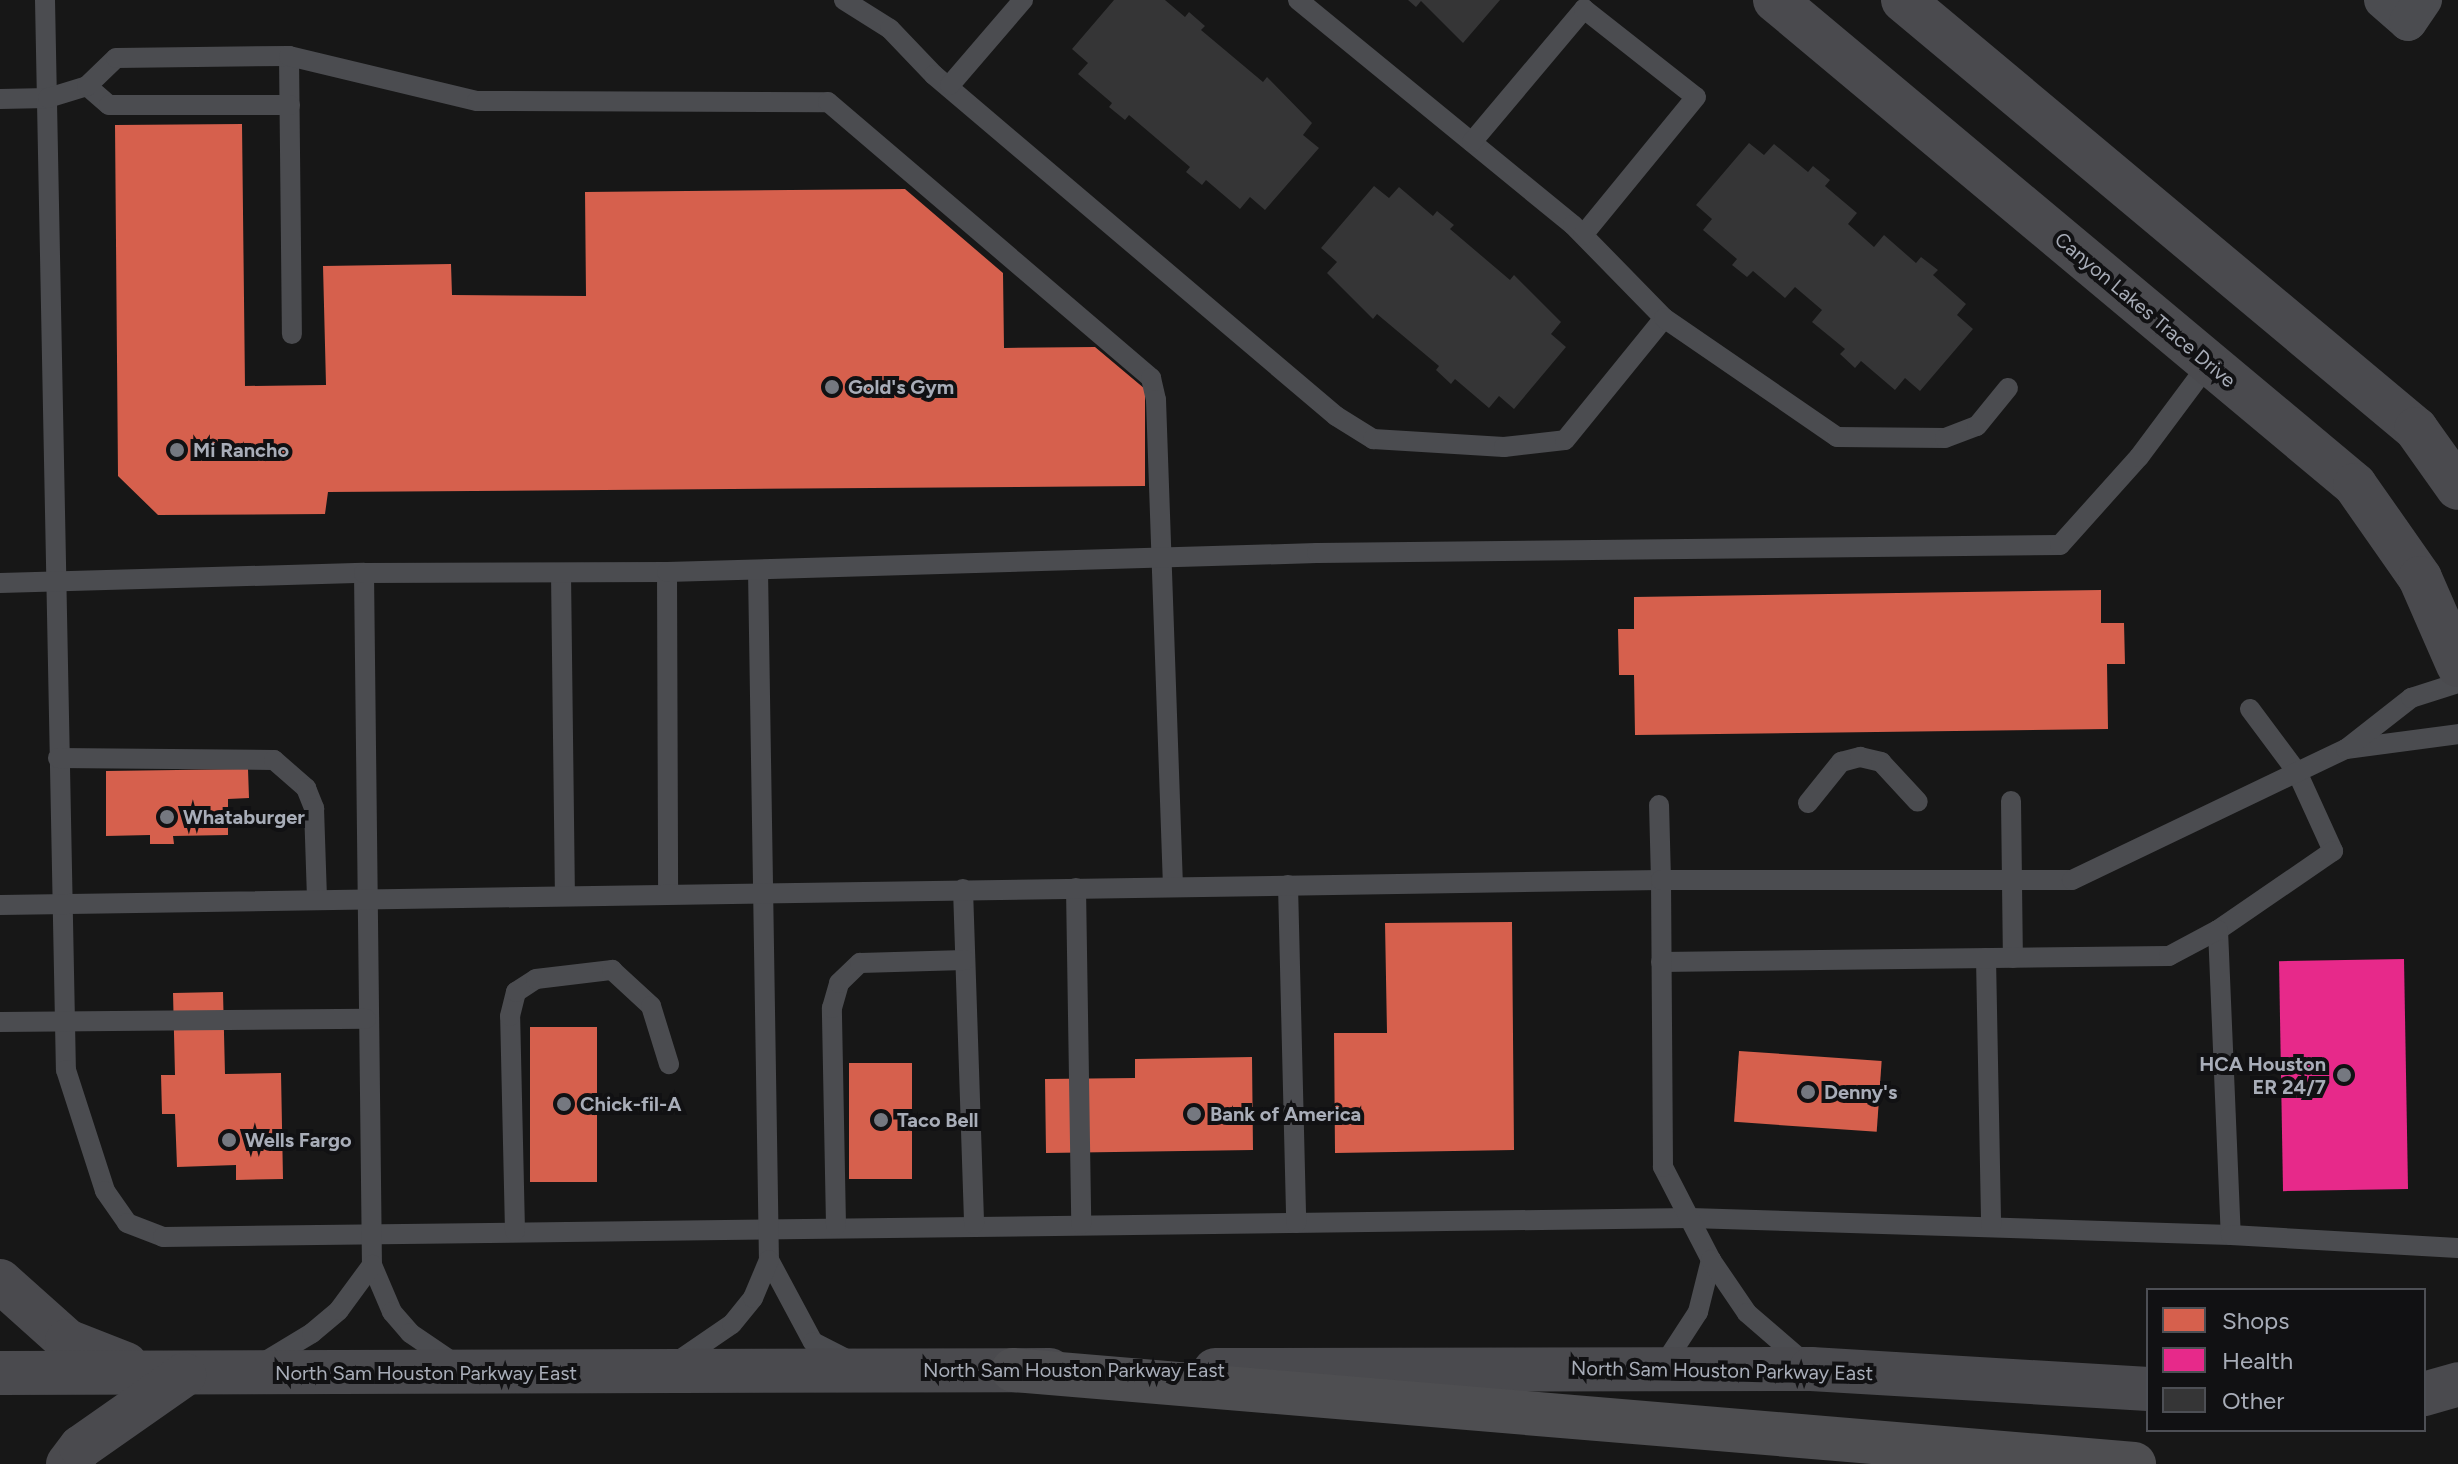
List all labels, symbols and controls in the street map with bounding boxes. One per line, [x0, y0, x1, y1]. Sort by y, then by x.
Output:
street label: Canyon Lakes Trace Drive [2050, 227, 2240, 393]
place label: Gold's Gym [848, 375, 954, 399]
marker: Gold's Gym [823, 378, 841, 396]
place label: Mi Rancho [193, 438, 289, 462]
marker: Mi Rancho [168, 441, 186, 459]
place label: Whataburger [183, 805, 305, 829]
marker: Whataburger [158, 808, 176, 826]
place label: HCA Houston ER 24/7 [2199, 1052, 2326, 1099]
marker: HCA Houston ER 24/7 [2333, 1064, 2355, 1086]
place label: Denny's [1824, 1080, 1897, 1104]
marker: Denny's [1799, 1083, 1817, 1101]
place label: Chick-fil-A [580, 1092, 681, 1116]
marker: Chick-fil-A [555, 1095, 573, 1113]
place label: Bank of America [1210, 1102, 1361, 1126]
marker: Bank of America [1185, 1105, 1203, 1123]
place label: Taco Bell [897, 1108, 978, 1132]
marker: Taco Bell [872, 1111, 890, 1129]
place label: Wells Fargo [245, 1128, 352, 1152]
marker: Wells Fargo [220, 1131, 238, 1149]
legend [2146, 1288, 2426, 1432]
text: Shops [2222, 1306, 2289, 1335]
text: Health [2222, 1346, 2293, 1375]
street label: North Sam Houston Parkway East [1571, 1356, 1873, 1386]
street label: North Sam Houston Parkway East [923, 1358, 1225, 1382]
street label: North Sam Houston Parkway East [275, 1361, 577, 1385]
text: Other [2222, 1386, 2284, 1415]

